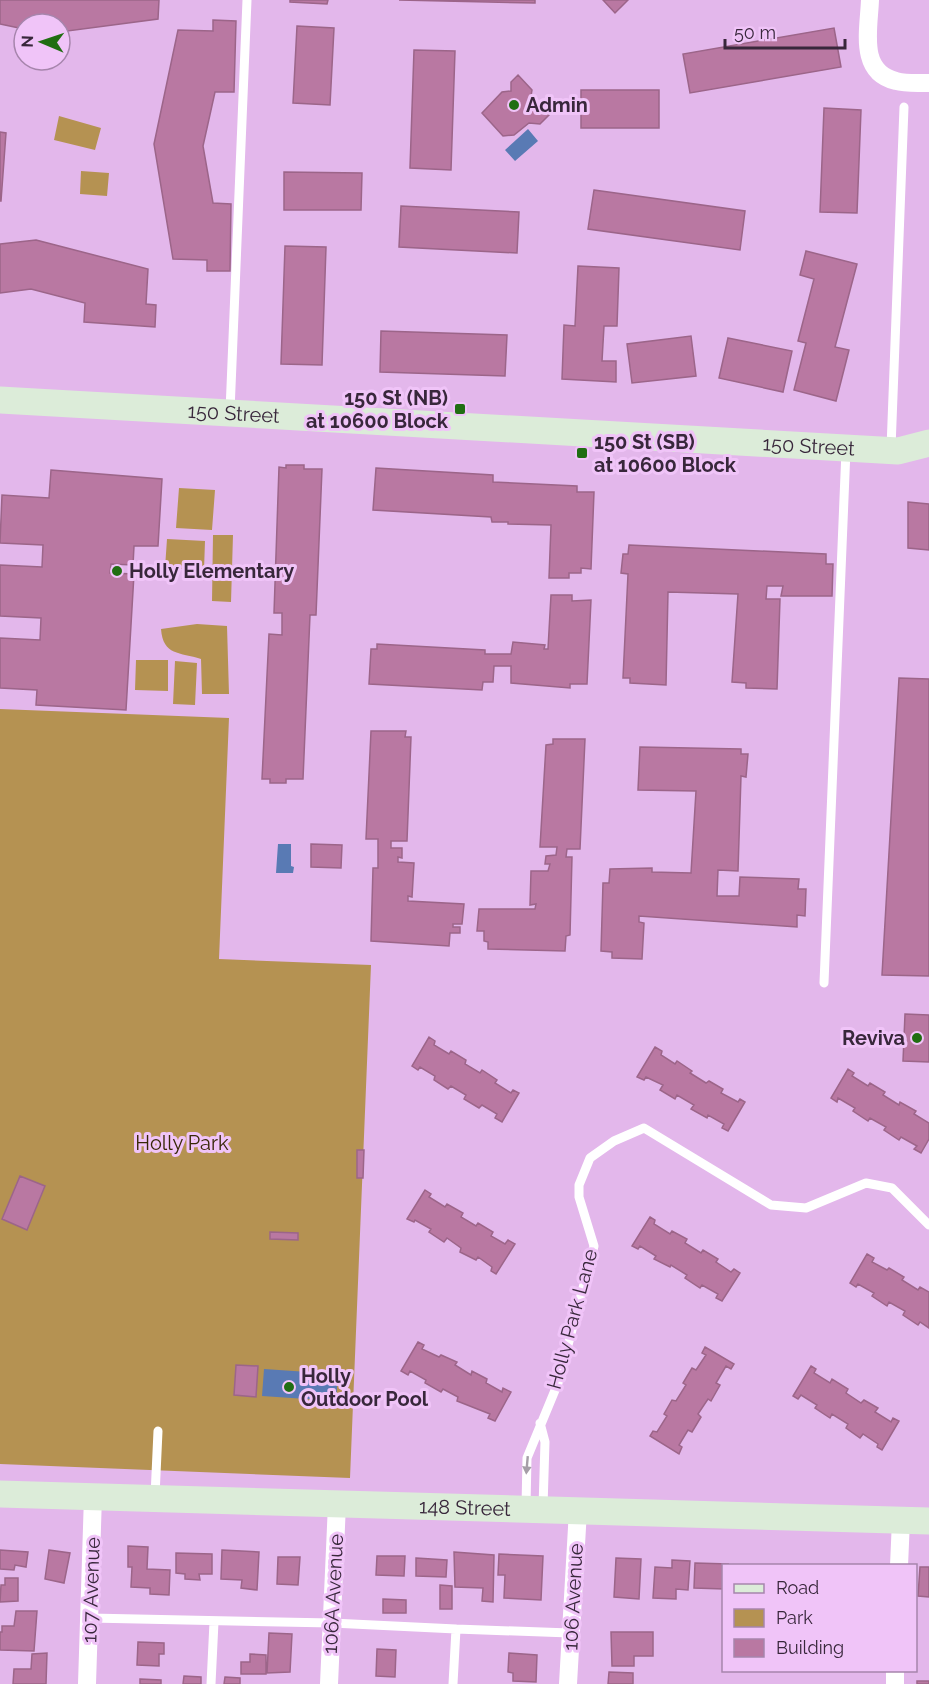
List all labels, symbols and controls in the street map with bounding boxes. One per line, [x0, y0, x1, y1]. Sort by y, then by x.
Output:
north arrow [12, 12, 72, 72]
scale bar [725, 12, 845, 50]
text: 50 m [734, 22, 776, 43]
text: N [18, 35, 37, 48]
place label: Admin [526, 93, 588, 117]
marker: Admin [507, 98, 521, 112]
place label: 150 St (NB) at 10600 Block [306, 386, 449, 433]
street label: 150 Street [187, 399, 281, 428]
marker: 150 St (NB) at 10600 Block [453, 402, 467, 416]
place label: 150 St (SB) at 10600 Block [594, 430, 737, 477]
street label: 150 Street [762, 431, 856, 461]
marker: 150 St (SB) at 10600 Block [575, 446, 589, 460]
place label: Holly Elementary [129, 559, 294, 583]
marker: Holly Elementary [110, 564, 124, 578]
place label: Reviva [842, 1026, 905, 1050]
marker: Reviva [910, 1031, 924, 1045]
park label: Holly Park [135, 1131, 229, 1155]
street label: Holly Park Lane [542, 1246, 602, 1392]
place label: Holly Outdoor Pool [301, 1364, 429, 1411]
marker: Holly Outdoor Pool [282, 1380, 296, 1394]
one-way arrow [522, 1455, 532, 1474]
street label: 148 Street [418, 1494, 511, 1521]
street label: 106A Avenue [318, 1533, 348, 1655]
street label: 107 Avenue [77, 1536, 105, 1643]
street label: 106 Avenue [558, 1542, 588, 1651]
legend [722, 1564, 917, 1672]
text: Road [776, 1577, 819, 1598]
text: Park [776, 1607, 813, 1628]
text: Building [776, 1637, 844, 1658]

